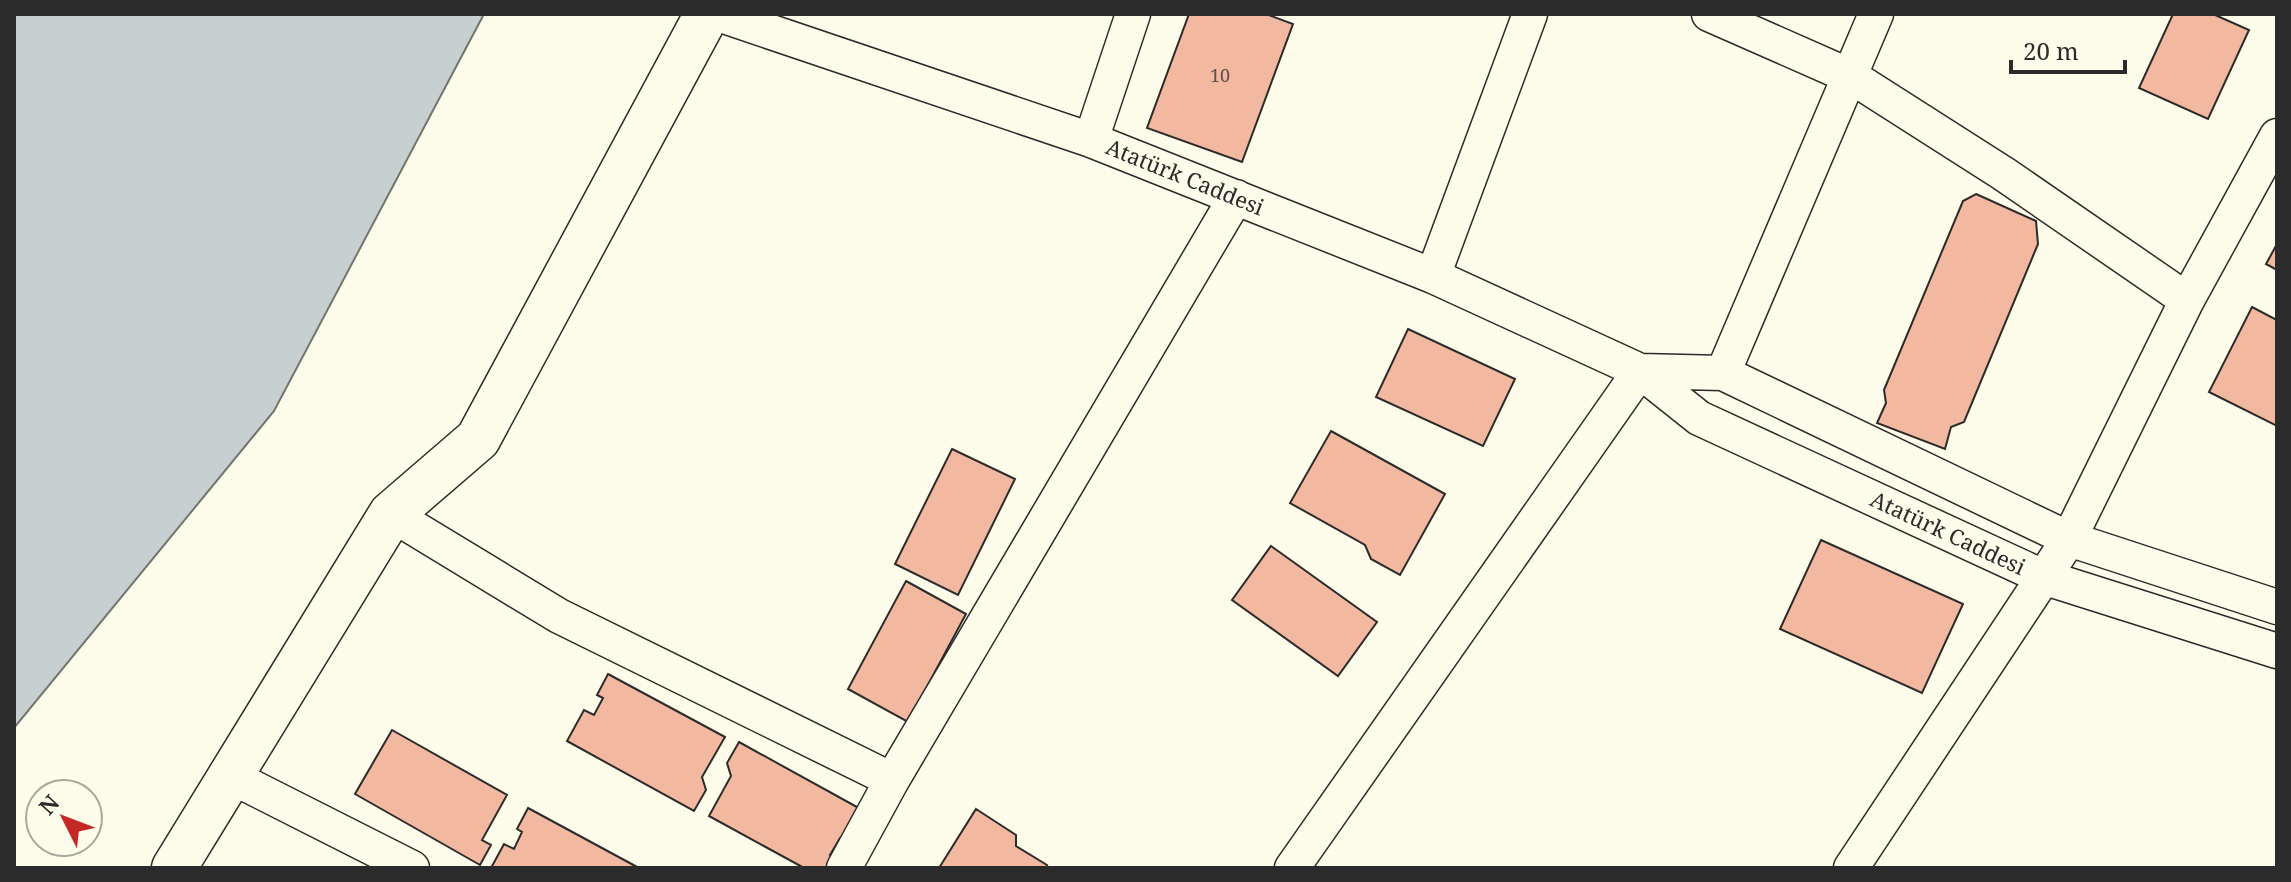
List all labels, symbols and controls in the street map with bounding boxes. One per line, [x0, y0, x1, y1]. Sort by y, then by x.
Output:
scale bar [2011, 24, 2125, 74]
text: 20 m [2023, 34, 2079, 67]
house number: 10 [1210, 63, 1230, 87]
street label: Atatürk Caddesi [1102, 131, 1269, 221]
street label: Atatürk Caddesi [1866, 483, 2031, 581]
north arrow [24, 778, 104, 858]
text: N [31, 787, 65, 820]

